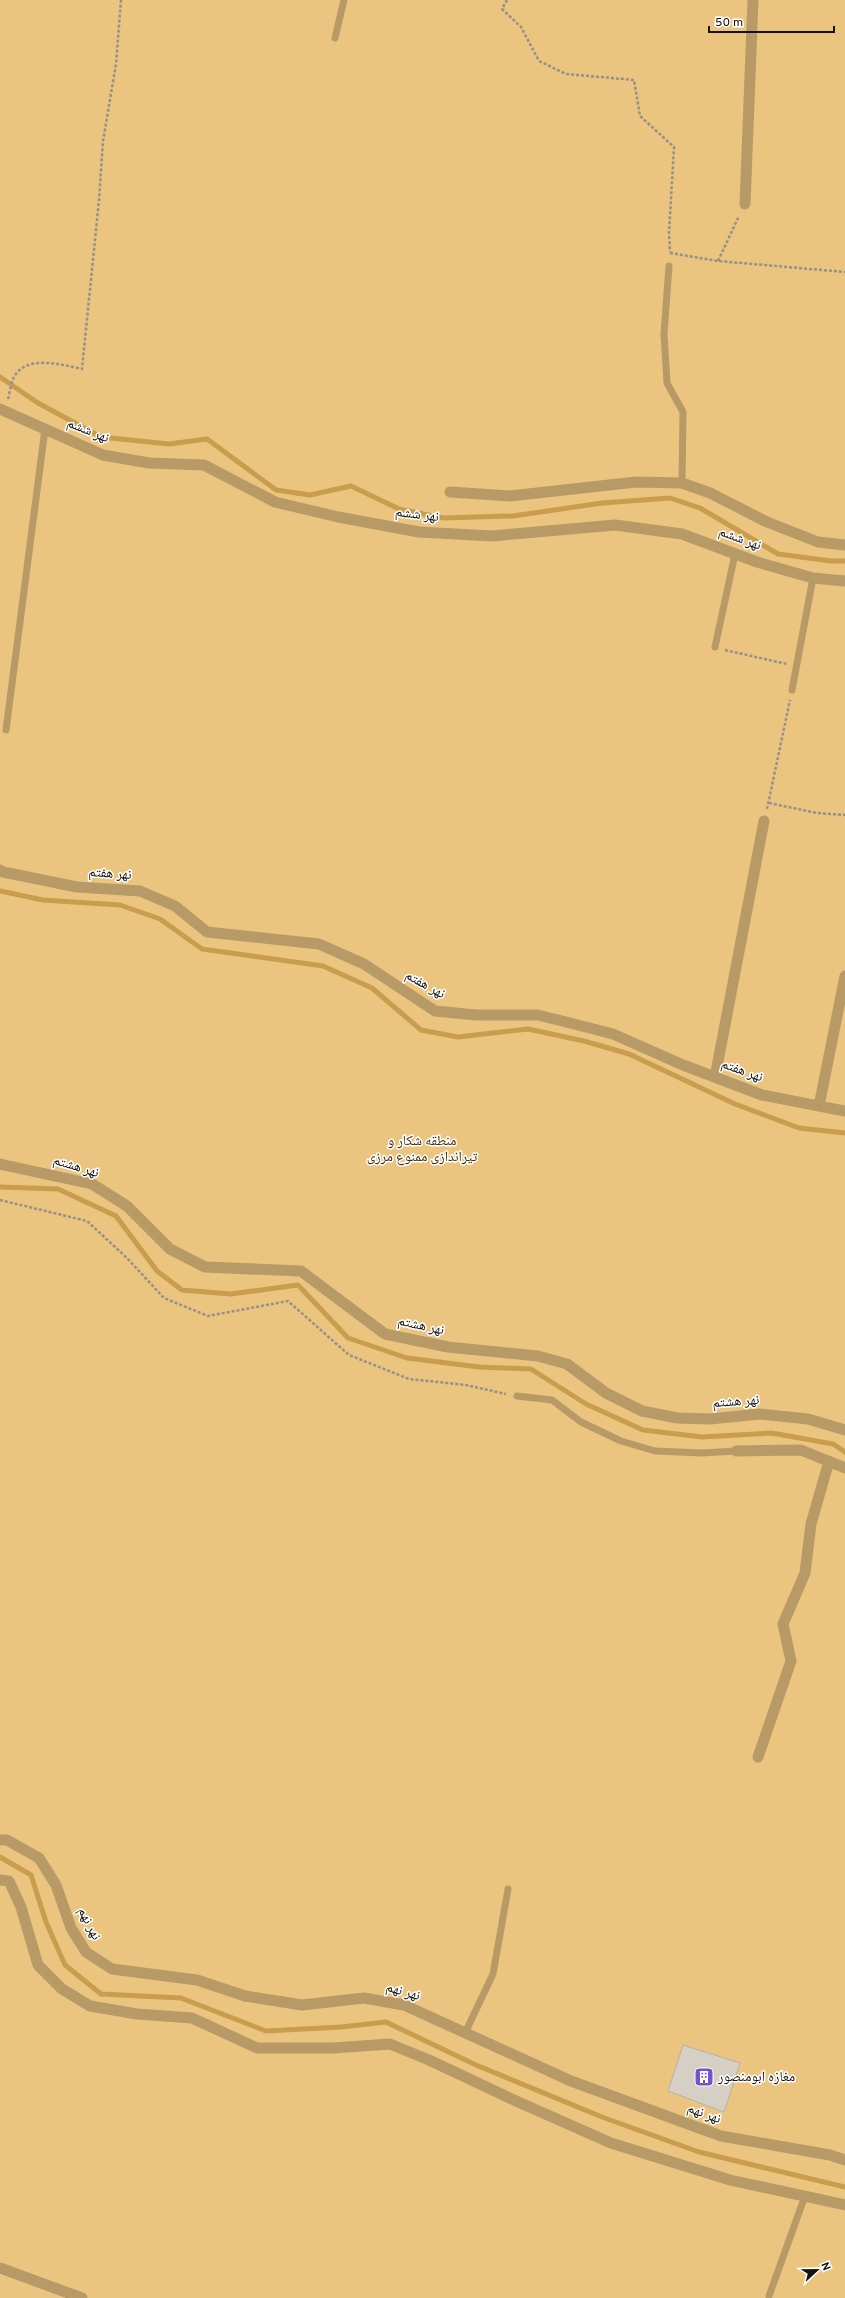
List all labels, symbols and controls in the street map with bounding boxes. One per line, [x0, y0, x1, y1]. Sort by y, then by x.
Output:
scale bar [709, 8, 834, 34]
text: 50 m [715, 15, 743, 31]
street label: نهر ششم [64, 415, 112, 447]
street label: نهر ششم [394, 504, 440, 526]
street label: نهر ششم [716, 523, 764, 555]
street label: نهر هفتم [88, 864, 132, 884]
street label: نهر هفتم [402, 967, 448, 1003]
street label: نهر هفتم [719, 1056, 765, 1086]
park label: منطقه شکار و تیراندازی ممنوع مرزی [367, 1133, 478, 1166]
street label: نهر هشتم [51, 1152, 101, 1182]
street label: نهر هشتم [396, 1313, 446, 1339]
street label: نهر هشتم [712, 1392, 760, 1412]
street label: نهر نهم [74, 1905, 105, 1943]
street label: نهر نهم [384, 1979, 422, 2005]
building icon: مغازه ابومنصور [693, 2066, 715, 2088]
place label: مغازه ابومنصور [717, 2069, 795, 2086]
street label: نهر نهم [685, 2100, 723, 2128]
north arrow [797, 2250, 837, 2290]
text: N [817, 2260, 833, 2273]

